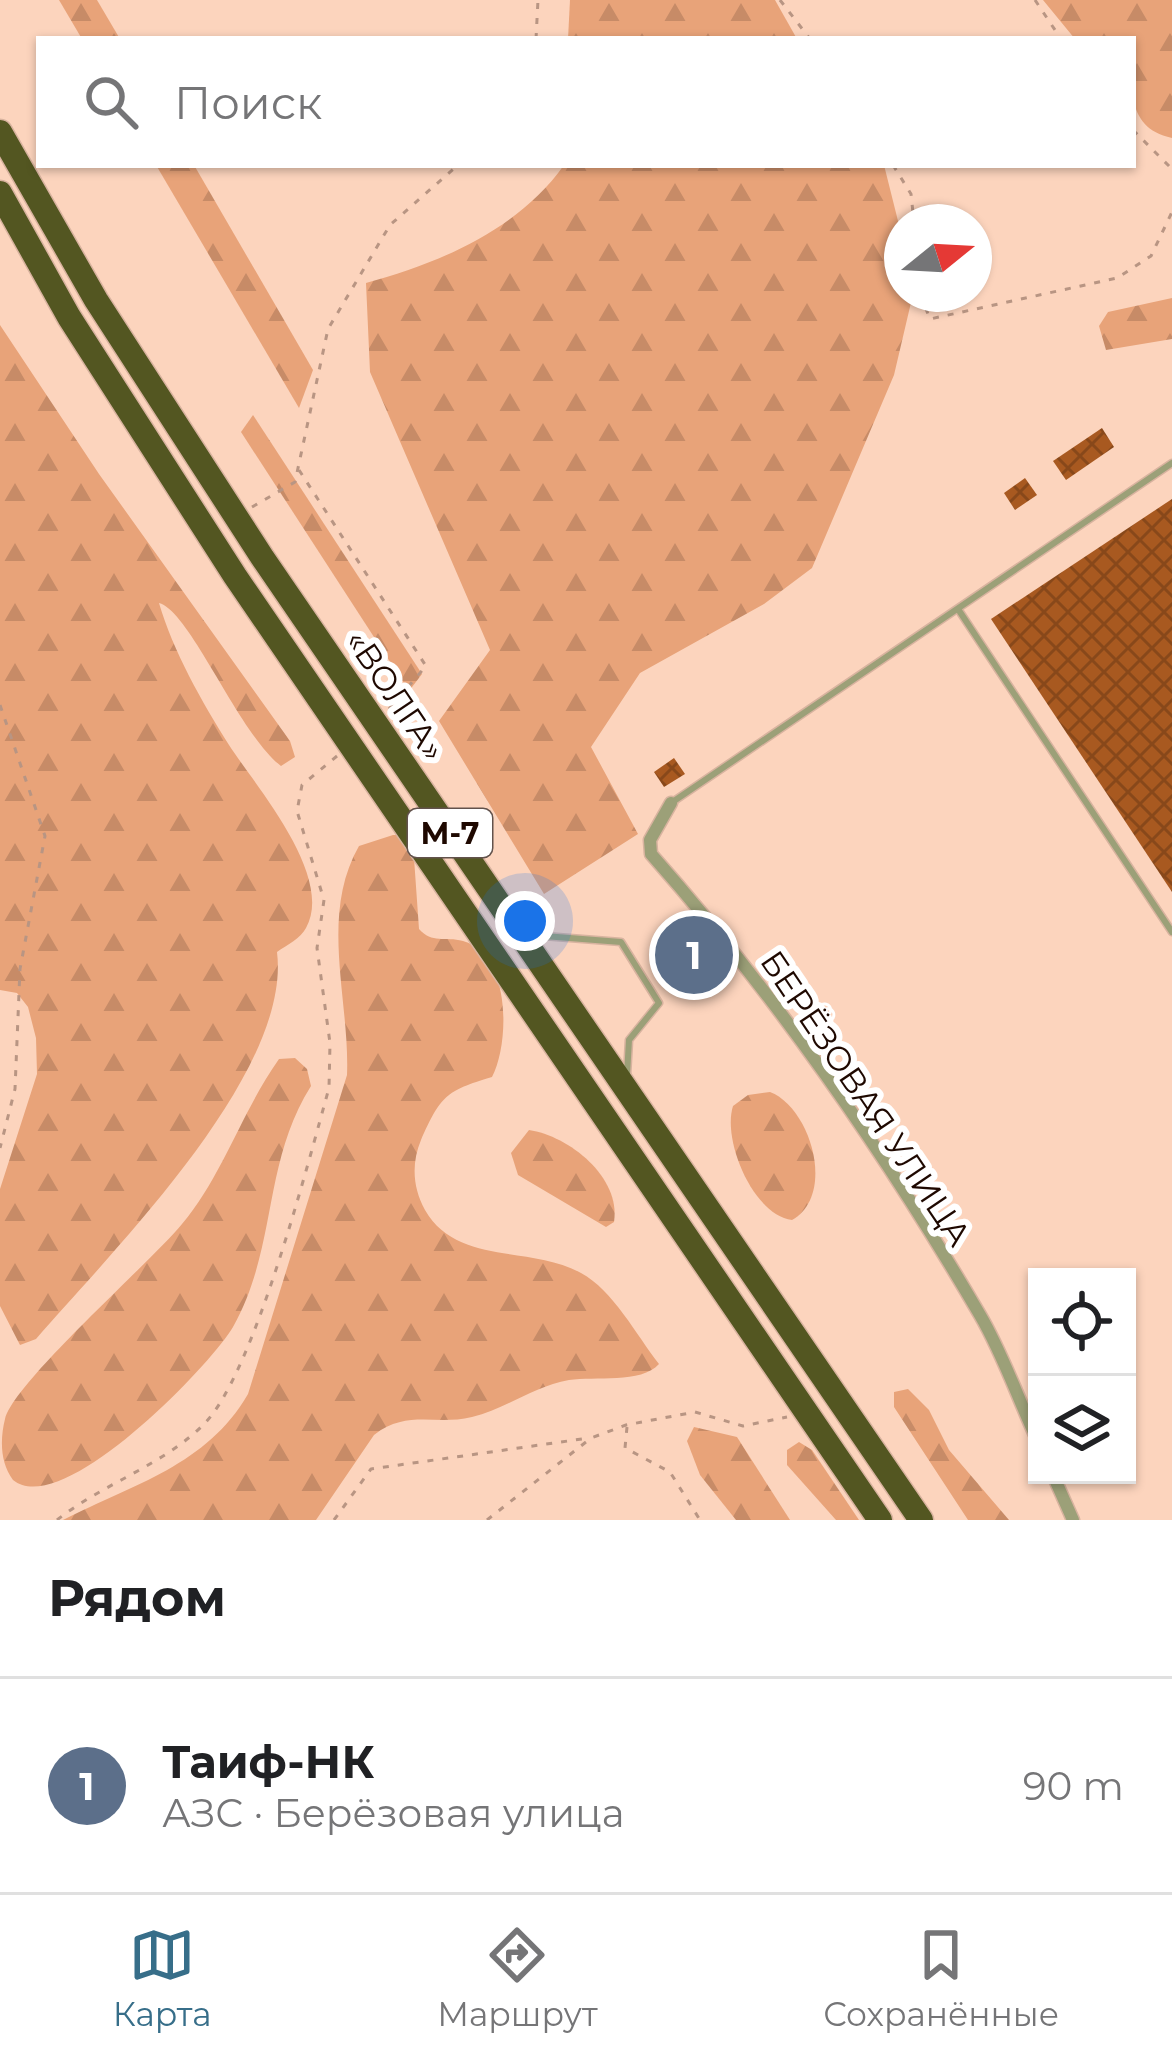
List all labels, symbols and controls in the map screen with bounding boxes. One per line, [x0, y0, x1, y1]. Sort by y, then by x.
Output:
search box [36, 36, 1136, 168]
icon: search [78, 69, 144, 135]
text: Поиск [174, 75, 322, 130]
north arrow [884, 204, 992, 312]
street label: «ВОЛГА» [338, 622, 454, 768]
road number: М-7 [408, 809, 492, 857]
your location [495, 891, 555, 951]
pin: 1 [655, 910, 733, 1000]
street label: БЕРЁЗОВАЯ УЛИЦА [752, 943, 980, 1254]
map controls [1028, 1268, 1136, 1484]
button: locate [1028, 1268, 1136, 1376]
button: layers [1028, 1376, 1136, 1484]
text: Рядом [48, 1567, 226, 1629]
text: Таиф-НК [162, 1734, 374, 1789]
text: 1 [79, 1762, 95, 1810]
text: 90 m [1023, 1762, 1124, 1810]
text: АЗС · Берёзовая улица [162, 1789, 624, 1837]
tab: Карта [113, 1922, 212, 2034]
tab: Маршрут [437, 1922, 598, 2034]
tab: Сохранённые [823, 1922, 1059, 2034]

